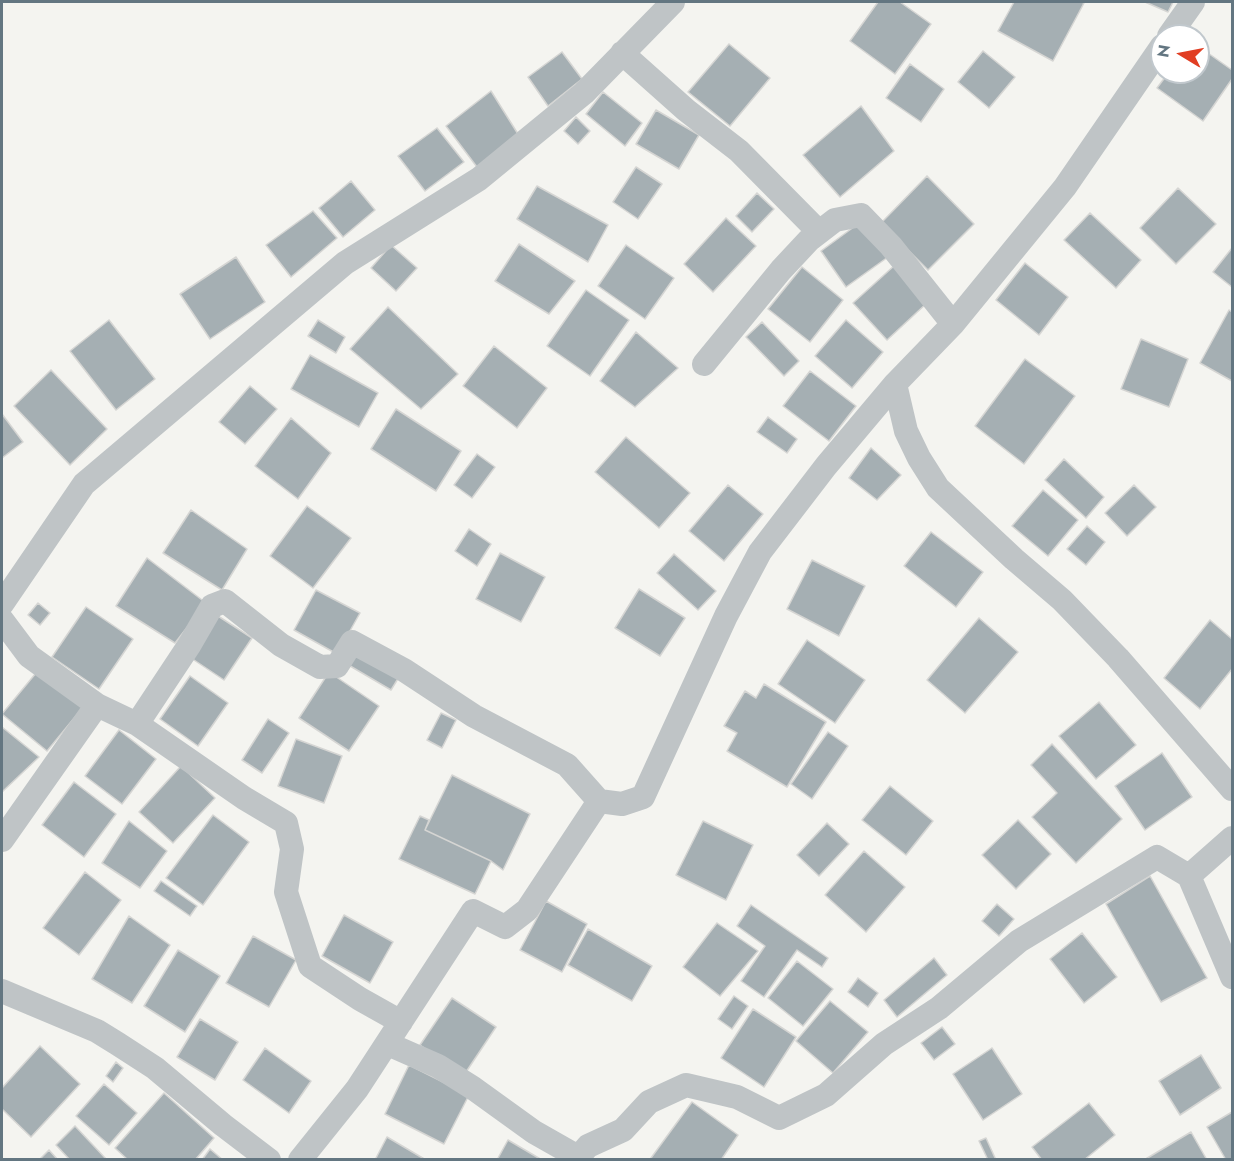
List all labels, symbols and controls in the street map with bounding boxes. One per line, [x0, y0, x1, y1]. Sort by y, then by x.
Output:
north arrow [1150, 24, 1210, 84]
text: N [1151, 43, 1176, 59]

